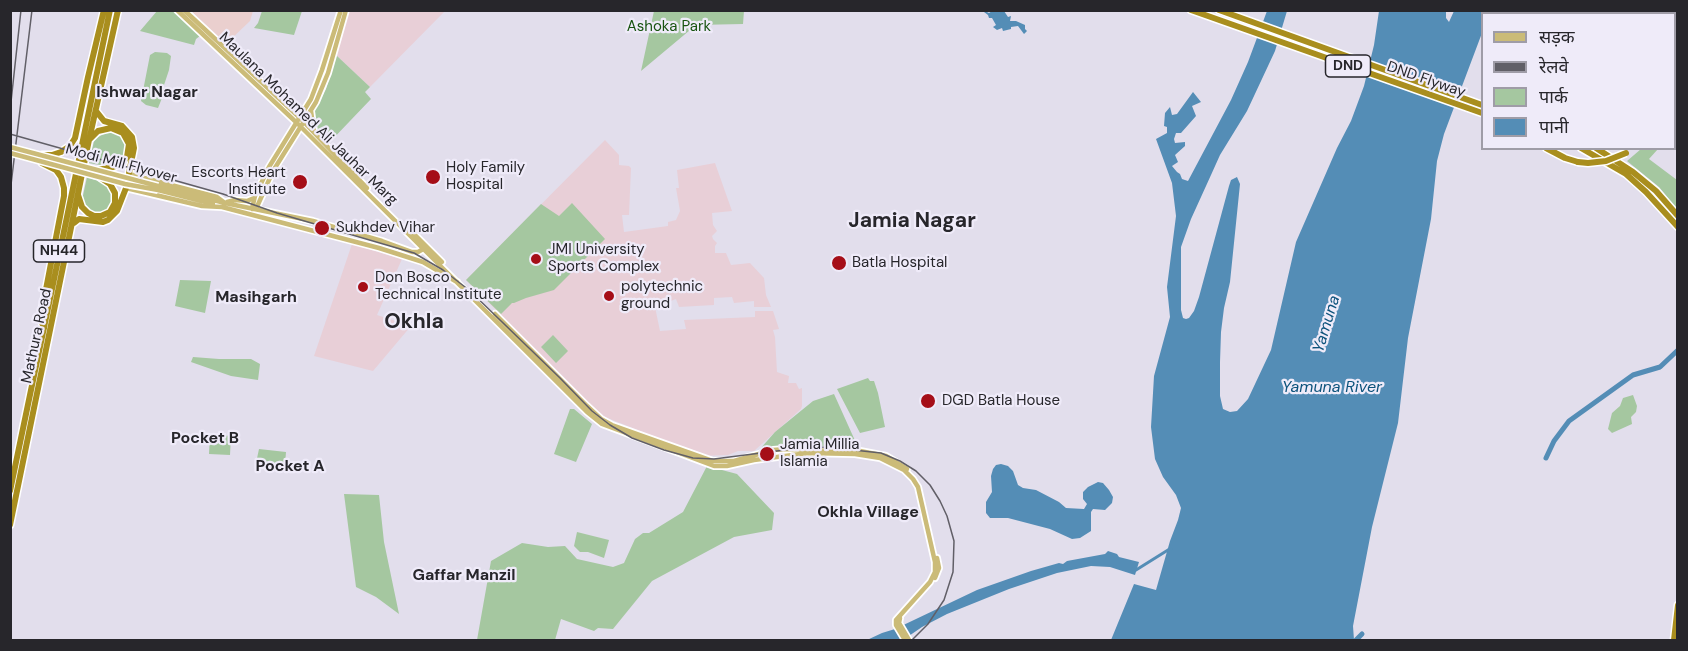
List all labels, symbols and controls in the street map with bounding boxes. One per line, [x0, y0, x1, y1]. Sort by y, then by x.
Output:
legend [1481, 12, 1676, 150]
park label: Ashoka Park [627, 18, 711, 36]
text: सड़क [1539, 25, 1575, 49]
street label: Maulana Mohamed Ali Jauhar Marg [215, 29, 401, 209]
road number: DND [1326, 55, 1370, 77]
text: रेलवे [1539, 55, 1569, 79]
street label: DND Flyway [1384, 58, 1468, 102]
district label: Ishwar Nagar [96, 83, 198, 103]
text: पार्क [1539, 85, 1568, 109]
text: पानी [1539, 115, 1569, 139]
street label: Modi Mill Flyover [63, 140, 179, 188]
place label: Holy Family Hospital [446, 159, 525, 194]
place label: Escorts Heart Institute [191, 164, 286, 199]
marker: Holy Family Hospital [424, 168, 442, 186]
marker: Escorts Heart Institute [291, 173, 309, 191]
district label: Jamia Nagar [848, 208, 976, 234]
marker: Sukhdev Vihar [313, 219, 331, 237]
place label: Sukhdev Vihar [336, 219, 435, 237]
road number: NH44 [34, 240, 84, 262]
place label: JMI University Sports Complex [548, 241, 659, 276]
marker: JMI University Sports Complex [529, 252, 543, 266]
marker: Batla Hospital [830, 254, 848, 272]
place label: Batla Hospital [852, 254, 947, 272]
place label: Don Bosco Technical Institute [375, 269, 502, 304]
place label: polytechnic ground [621, 278, 703, 313]
marker: Don Bosco Technical Institute [356, 280, 370, 294]
street label: Mathura Road [18, 287, 56, 385]
district label: Masihgarh [215, 288, 297, 308]
marker: polytechnic ground [602, 289, 616, 303]
water label: Yamuna [1309, 293, 1345, 355]
district label: Okhla [384, 309, 444, 335]
water label: Yamuna River [1282, 378, 1382, 398]
marker: DGD Batla House [919, 392, 937, 410]
place label: DGD Batla House [942, 392, 1060, 410]
district label: Pocket B [171, 429, 239, 449]
place label: Jamia Millia Islamia [780, 436, 859, 471]
marker: Jamia Millia Islamia [758, 445, 776, 463]
district label: Pocket A [255, 457, 325, 477]
district label: Okhla Village [817, 503, 919, 523]
district label: Gaffar Manzil [413, 566, 515, 586]

